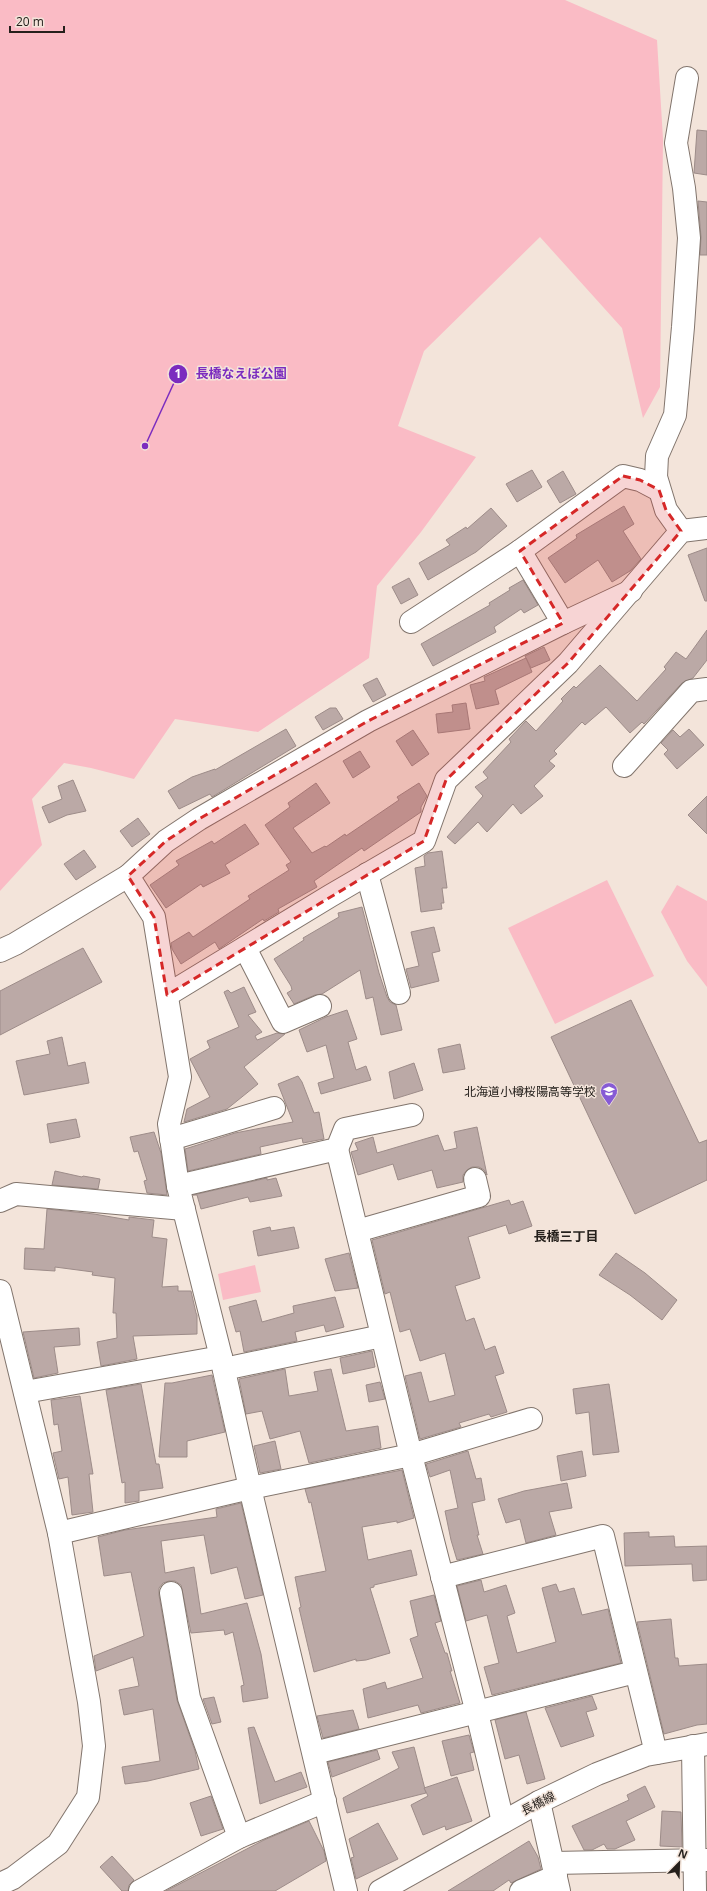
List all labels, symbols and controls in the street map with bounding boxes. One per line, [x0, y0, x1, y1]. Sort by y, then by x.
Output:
scale bar [10, 8, 64, 34]
text: 20 m [16, 13, 44, 30]
callout: 長橋なえぼ公園 [168, 361, 295, 386]
text: 長橋なえぼ公園 [195, 364, 287, 382]
text: 1 [175, 365, 181, 382]
school or university icon: 北海道小樽桜陽高等学校 [599, 1081, 619, 1106]
place label: 北海道小樽桜陽高等学校 [464, 1083, 596, 1100]
district label: 長橋三丁目 [533, 1227, 599, 1245]
street label: 長橋線 [518, 1787, 558, 1819]
north arrow [659, 1843, 699, 1883]
text: N [676, 1845, 690, 1862]

